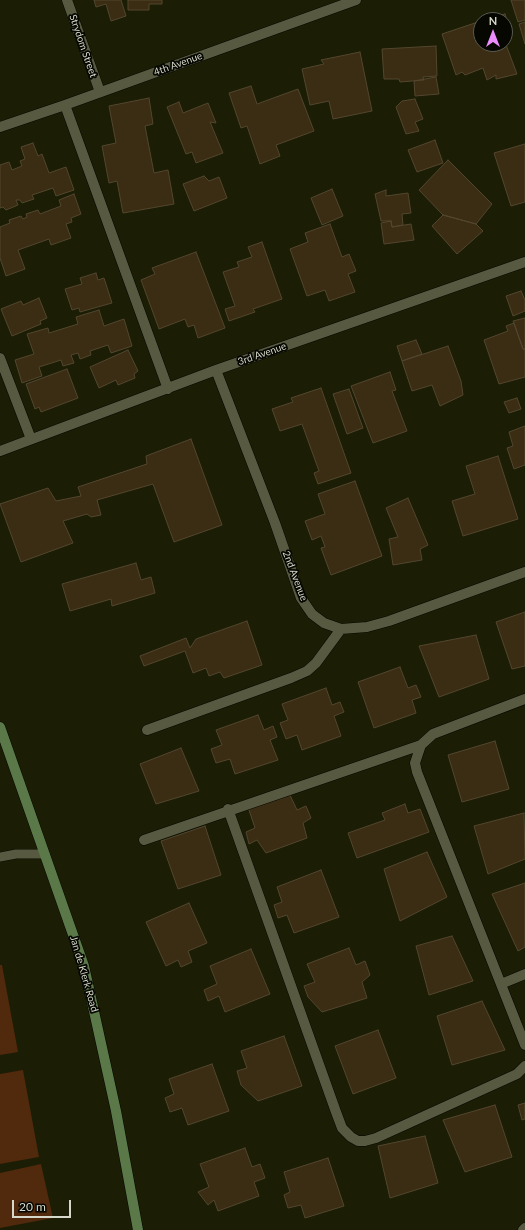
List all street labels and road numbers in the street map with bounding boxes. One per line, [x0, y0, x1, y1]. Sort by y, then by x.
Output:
street label: Strydom Street [67, 13, 99, 79]
street label: 4th Avenue [152, 50, 204, 78]
street label: 3rd Avenue [236, 340, 288, 368]
street label: 2nd Avenue [280, 549, 310, 603]
street label: Jan de Klerk Road [67, 935, 101, 1013]

